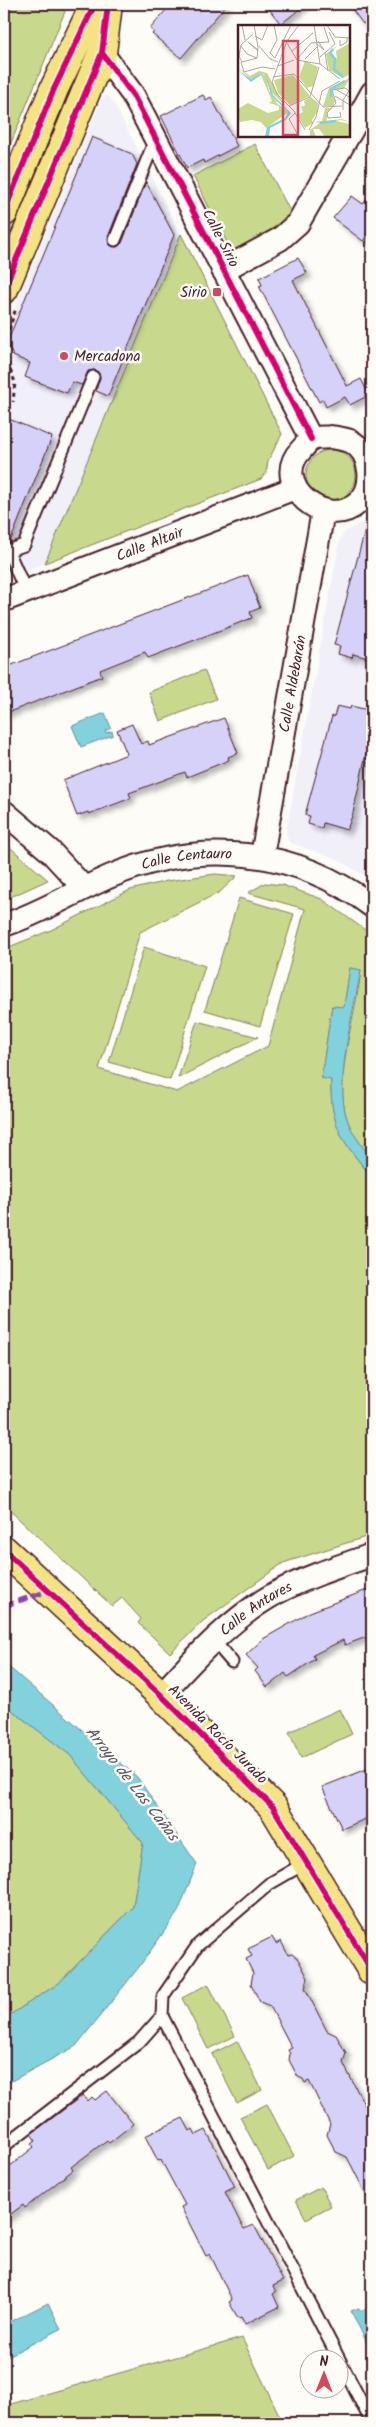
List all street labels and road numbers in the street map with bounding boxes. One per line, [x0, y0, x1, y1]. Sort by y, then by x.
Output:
street label: Calle Sirio [195, 205, 245, 272]
street label: Calle Altair [113, 521, 188, 569]
street label: Calle Aldebarán [273, 633, 314, 734]
street label: Calle Centauro [138, 842, 233, 877]
street label: Calle Antares [214, 1575, 297, 1643]
street label: Avenida Rocío Jurado [162, 1679, 273, 1791]

